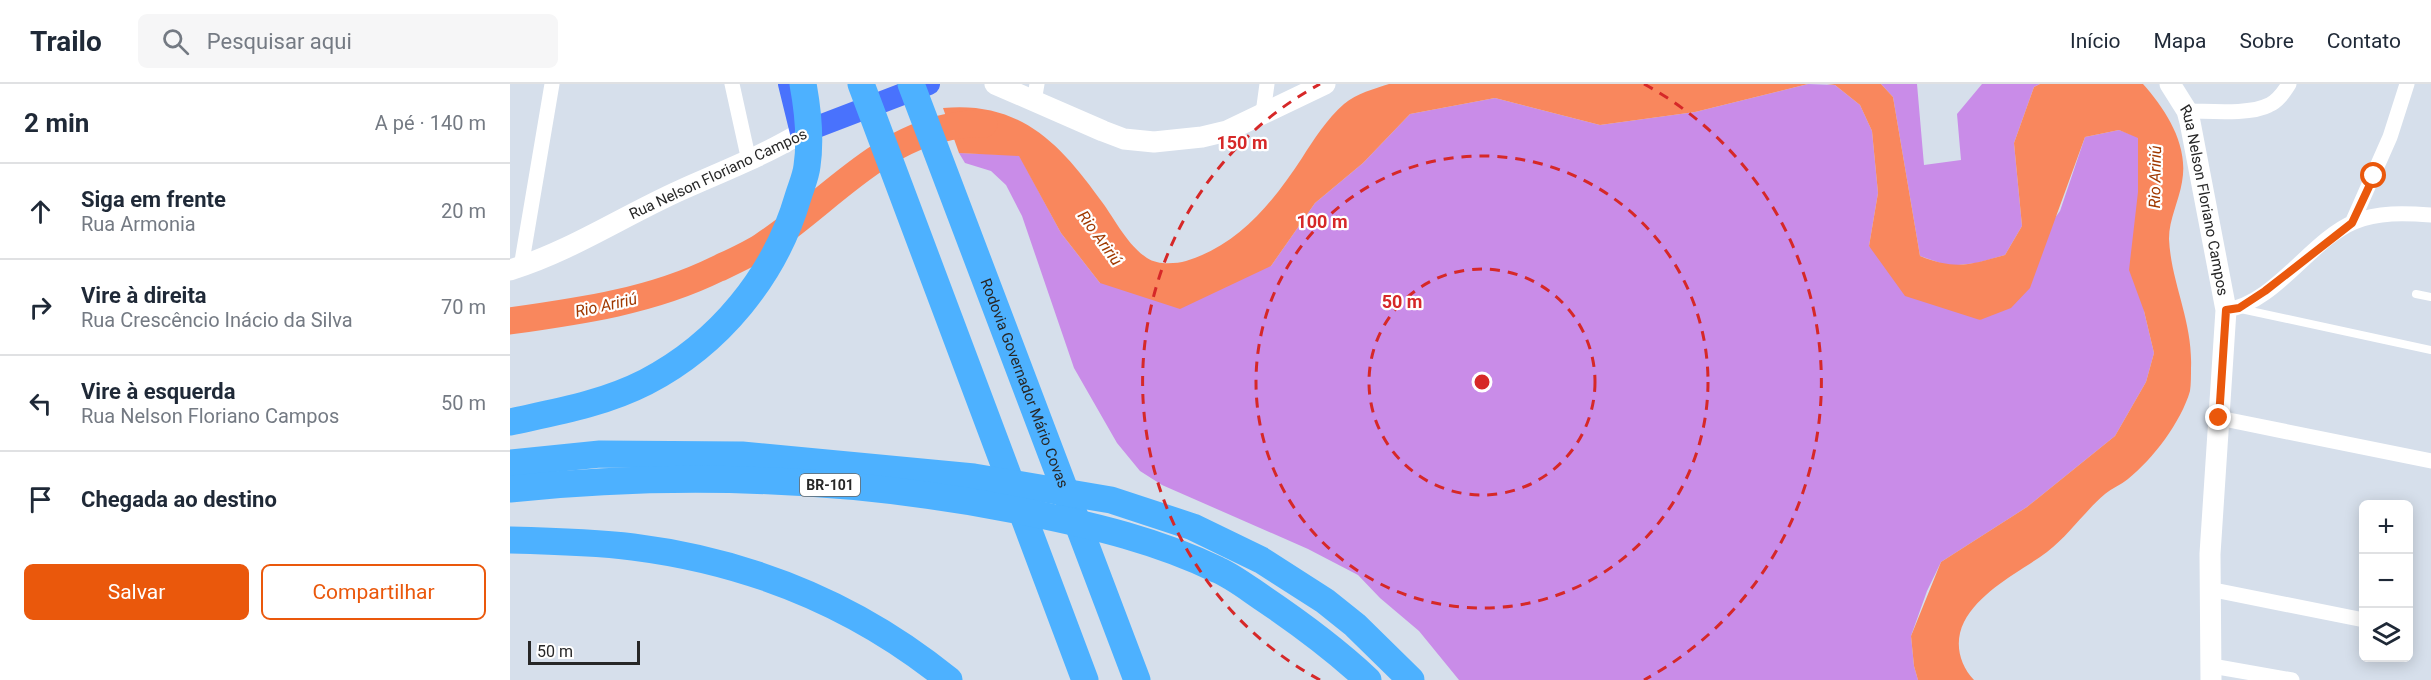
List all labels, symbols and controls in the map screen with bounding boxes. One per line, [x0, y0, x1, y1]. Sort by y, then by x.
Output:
search box [138, 14, 558, 68]
text: Trailo [30, 25, 102, 58]
icon: search [159, 25, 192, 58]
text: Pesquisar aqui [207, 29, 352, 54]
text: Início [2070, 29, 2121, 53]
text: Mapa [2154, 29, 2207, 53]
text: Sobre [2240, 29, 2294, 53]
text: Contato [2327, 29, 2401, 53]
street label: Rua Nelson Floriano Campos [2176, 101, 2232, 297]
text: 2 min [24, 108, 89, 138]
text: A pé · 140 m [375, 111, 486, 135]
street label: Rua Nelson Floriano Campos [626, 125, 810, 223]
text: 150 m [1216, 132, 1268, 153]
water label: Rio Aririú [2145, 145, 2165, 209]
route start [2360, 162, 2386, 188]
text: Siga em frente [81, 187, 226, 212]
icon: ahead [24, 195, 57, 228]
text: 20 m [441, 199, 486, 223]
water label: Rio Aririú [1074, 207, 1126, 269]
text: 100 m [1296, 211, 1348, 232]
text: Rua Armonia [81, 212, 196, 236]
street label: Rodovia Governador Mário Covas [977, 276, 1072, 490]
text: Vire à direita [81, 283, 207, 308]
water label: Rio Aririú [573, 289, 639, 321]
icon: right [24, 291, 57, 324]
text: 50 m [1382, 291, 1422, 312]
text: 70 m [441, 295, 486, 319]
text: Rua Crescêncio Inácio da Silva [81, 308, 353, 332]
centre of rings [1472, 372, 1492, 392]
text: Vire à esquerda [81, 379, 235, 404]
icon: left [24, 387, 57, 420]
text: 50 m [441, 391, 486, 415]
text: Rua Nelson Floriano Campos [81, 404, 339, 428]
route end [2205, 404, 2231, 430]
road number: BR-101 [800, 474, 860, 496]
icon: arrive [24, 483, 57, 516]
text: Chegada ao destino [81, 487, 277, 512]
map controls [2359, 500, 2413, 662]
button: + [2359, 500, 2413, 554]
button: − [2359, 554, 2413, 608]
button: Salvar [24, 564, 249, 620]
button: Compartilhar [261, 564, 486, 620]
button: layers [2359, 608, 2413, 662]
scale bar [528, 638, 640, 666]
text: 50 m [537, 642, 573, 661]

